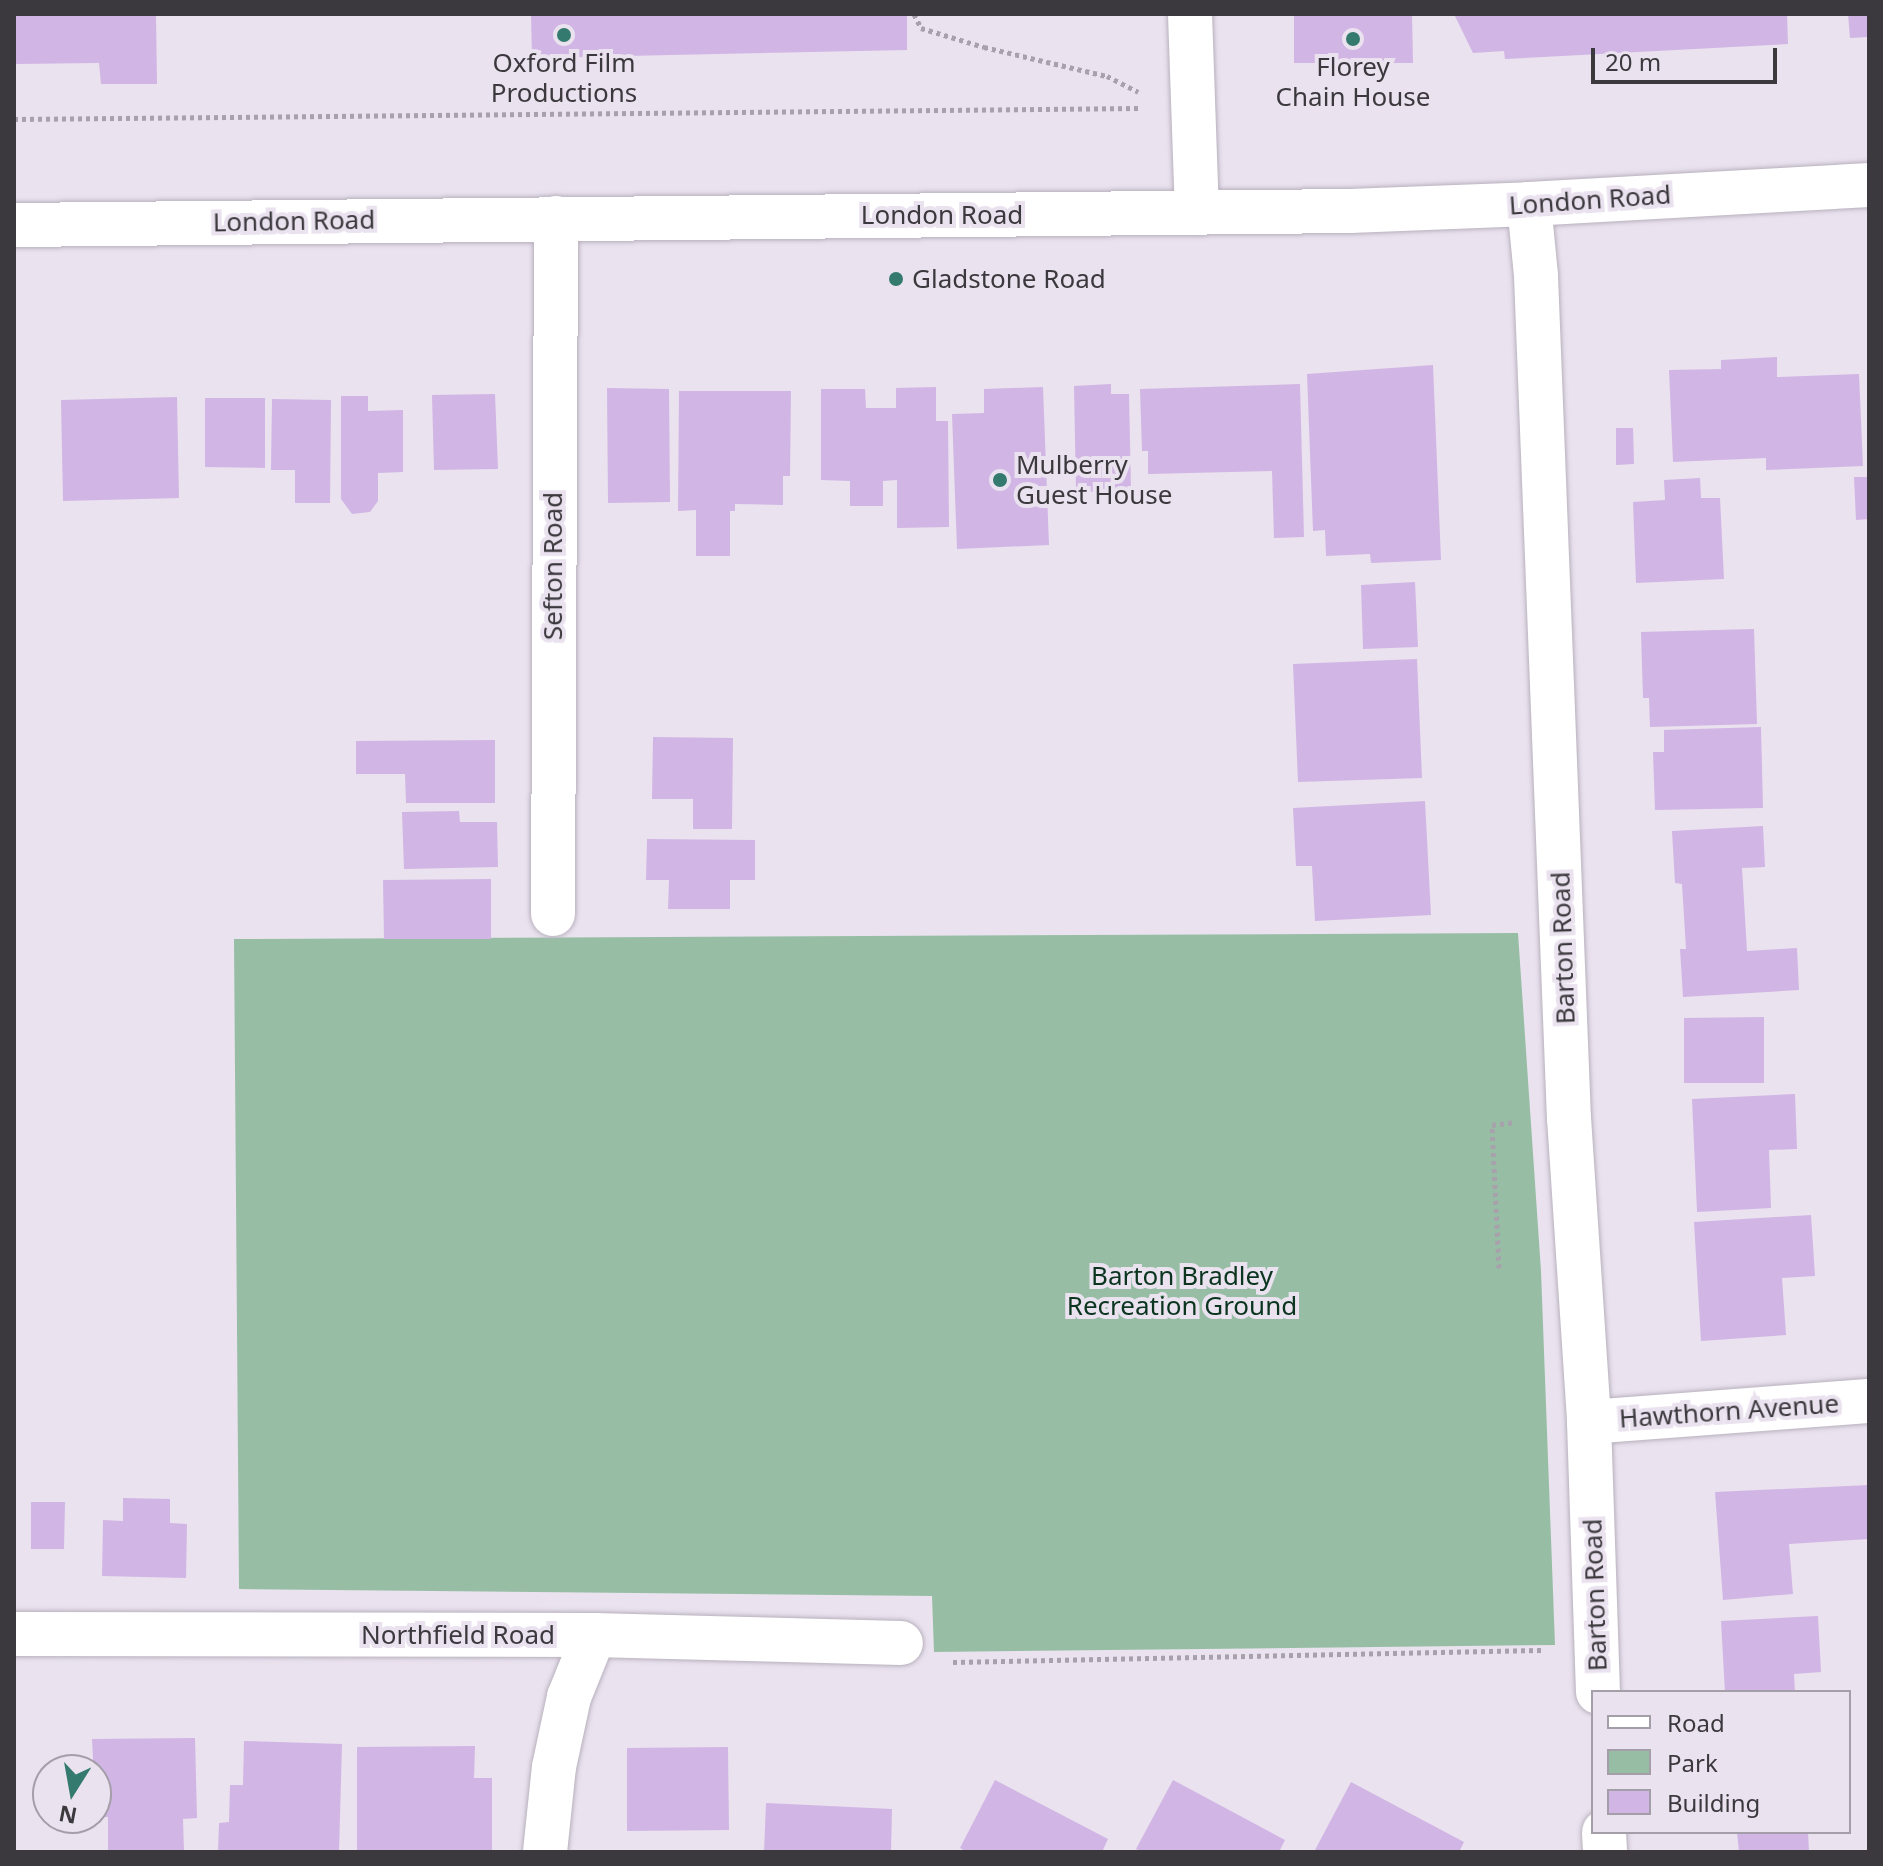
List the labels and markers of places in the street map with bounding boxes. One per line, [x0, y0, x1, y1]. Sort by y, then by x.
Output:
marker: Oxford Film Productions [555, 26, 573, 44]
marker: Florey Chain House [1344, 30, 1362, 48]
place label: Oxford Film Productions [491, 47, 637, 108]
place label: Florey Chain House [1276, 51, 1430, 112]
place label: Gladstone Road [912, 263, 1106, 295]
marker: Gladstone Road [887, 270, 905, 288]
place label: Mulberry Guest House [1016, 449, 1172, 510]
marker: Mulberry Guest House [991, 471, 1009, 489]

